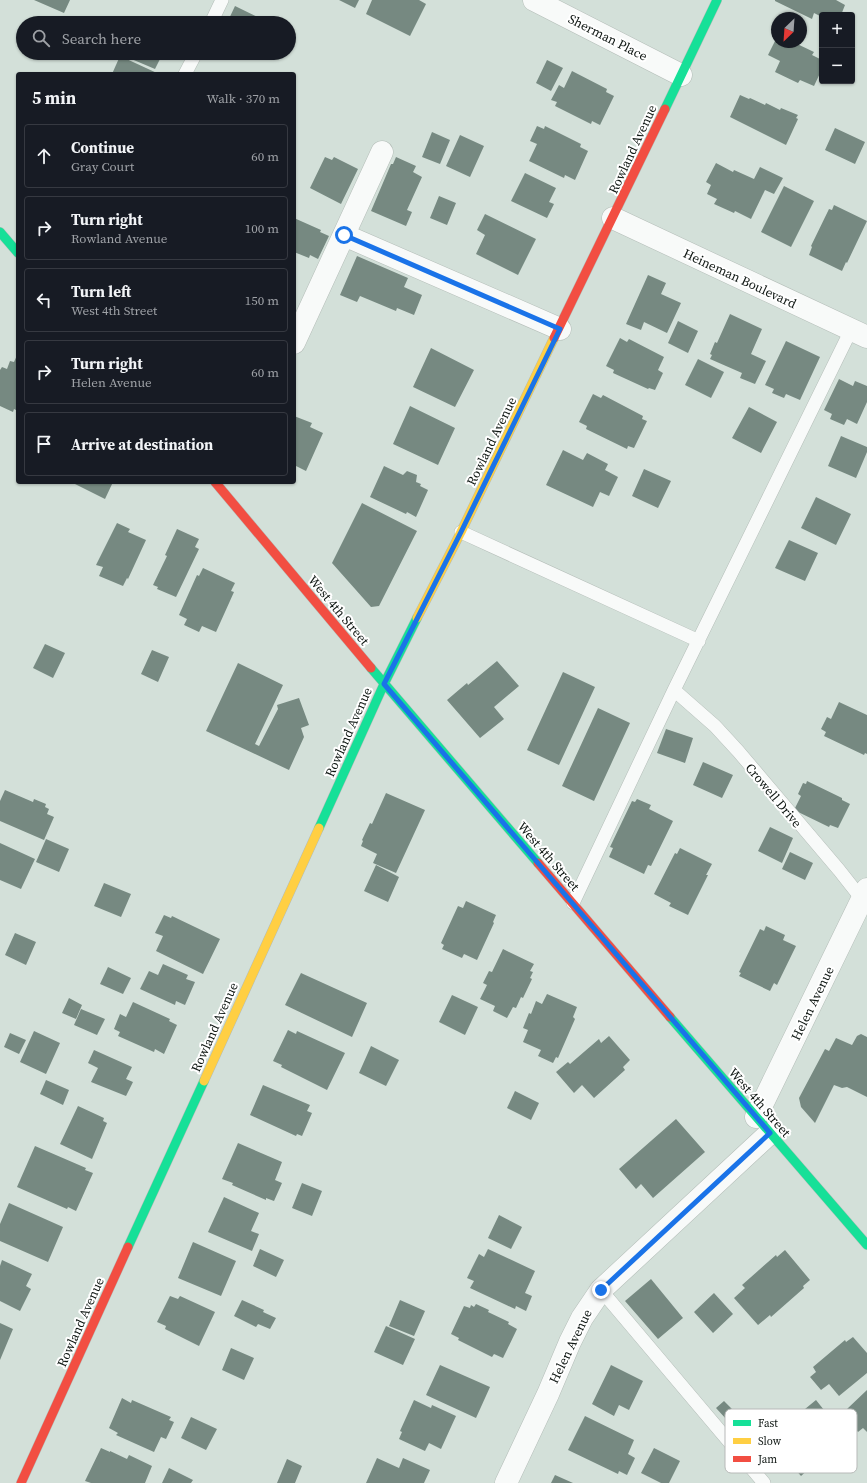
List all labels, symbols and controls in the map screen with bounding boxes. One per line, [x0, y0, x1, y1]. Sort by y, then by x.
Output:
street label: Sherman Place [565, 10, 651, 65]
north arrow [771, 12, 807, 48]
map controls [819, 12, 855, 84]
button: + [819, 12, 855, 48]
search box [16, 16, 296, 60]
icon: search [30, 27, 52, 49]
text: Search here [62, 28, 141, 49]
button: − [819, 48, 855, 84]
text: 5 min [32, 86, 76, 110]
text: Walk · 370 m [207, 90, 280, 107]
street label: Rowland Avenue [604, 102, 661, 196]
text: Continue [71, 137, 134, 158]
icon: ahead [33, 145, 55, 167]
text: 60 m [251, 148, 279, 165]
text: Gray Court [71, 158, 134, 175]
text: Turn right [71, 209, 143, 230]
icon: right [33, 217, 55, 239]
text: 100 m [245, 220, 279, 237]
route start [335, 226, 353, 244]
text: Rowland Avenue [71, 230, 167, 247]
street label: Heineman Boulevard [680, 245, 800, 312]
text: Turn left [71, 281, 131, 302]
icon: left [33, 289, 55, 311]
text: 150 m [245, 292, 279, 309]
text: West 4th Street [71, 302, 157, 319]
text: Turn right [71, 353, 143, 374]
icon: right [33, 361, 55, 383]
text: 60 m [251, 364, 279, 381]
text: Helen Avenue [71, 374, 152, 391]
street label: Rowland Avenue [463, 394, 520, 488]
icon: arrive [33, 433, 55, 455]
text: Arrive at destination [71, 434, 213, 455]
street label: West 4th Street [304, 572, 373, 649]
street label: Rowland Avenue [321, 684, 376, 780]
street label: Crowell Drive [742, 760, 806, 831]
street label: West 4th Street [514, 818, 584, 895]
street label: Helen Avenue [787, 963, 838, 1043]
street label: Rowland Avenue [187, 979, 242, 1075]
street label: West 4th Street [725, 1064, 795, 1141]
street label: Rowland Avenue [53, 1274, 108, 1370]
route end [592, 1281, 610, 1299]
street label: Helen Avenue [545, 1306, 596, 1386]
legend [725, 1409, 857, 1473]
text: Fast [758, 1416, 778, 1431]
text: Slow [758, 1434, 782, 1449]
text: Jam [757, 1452, 777, 1467]

